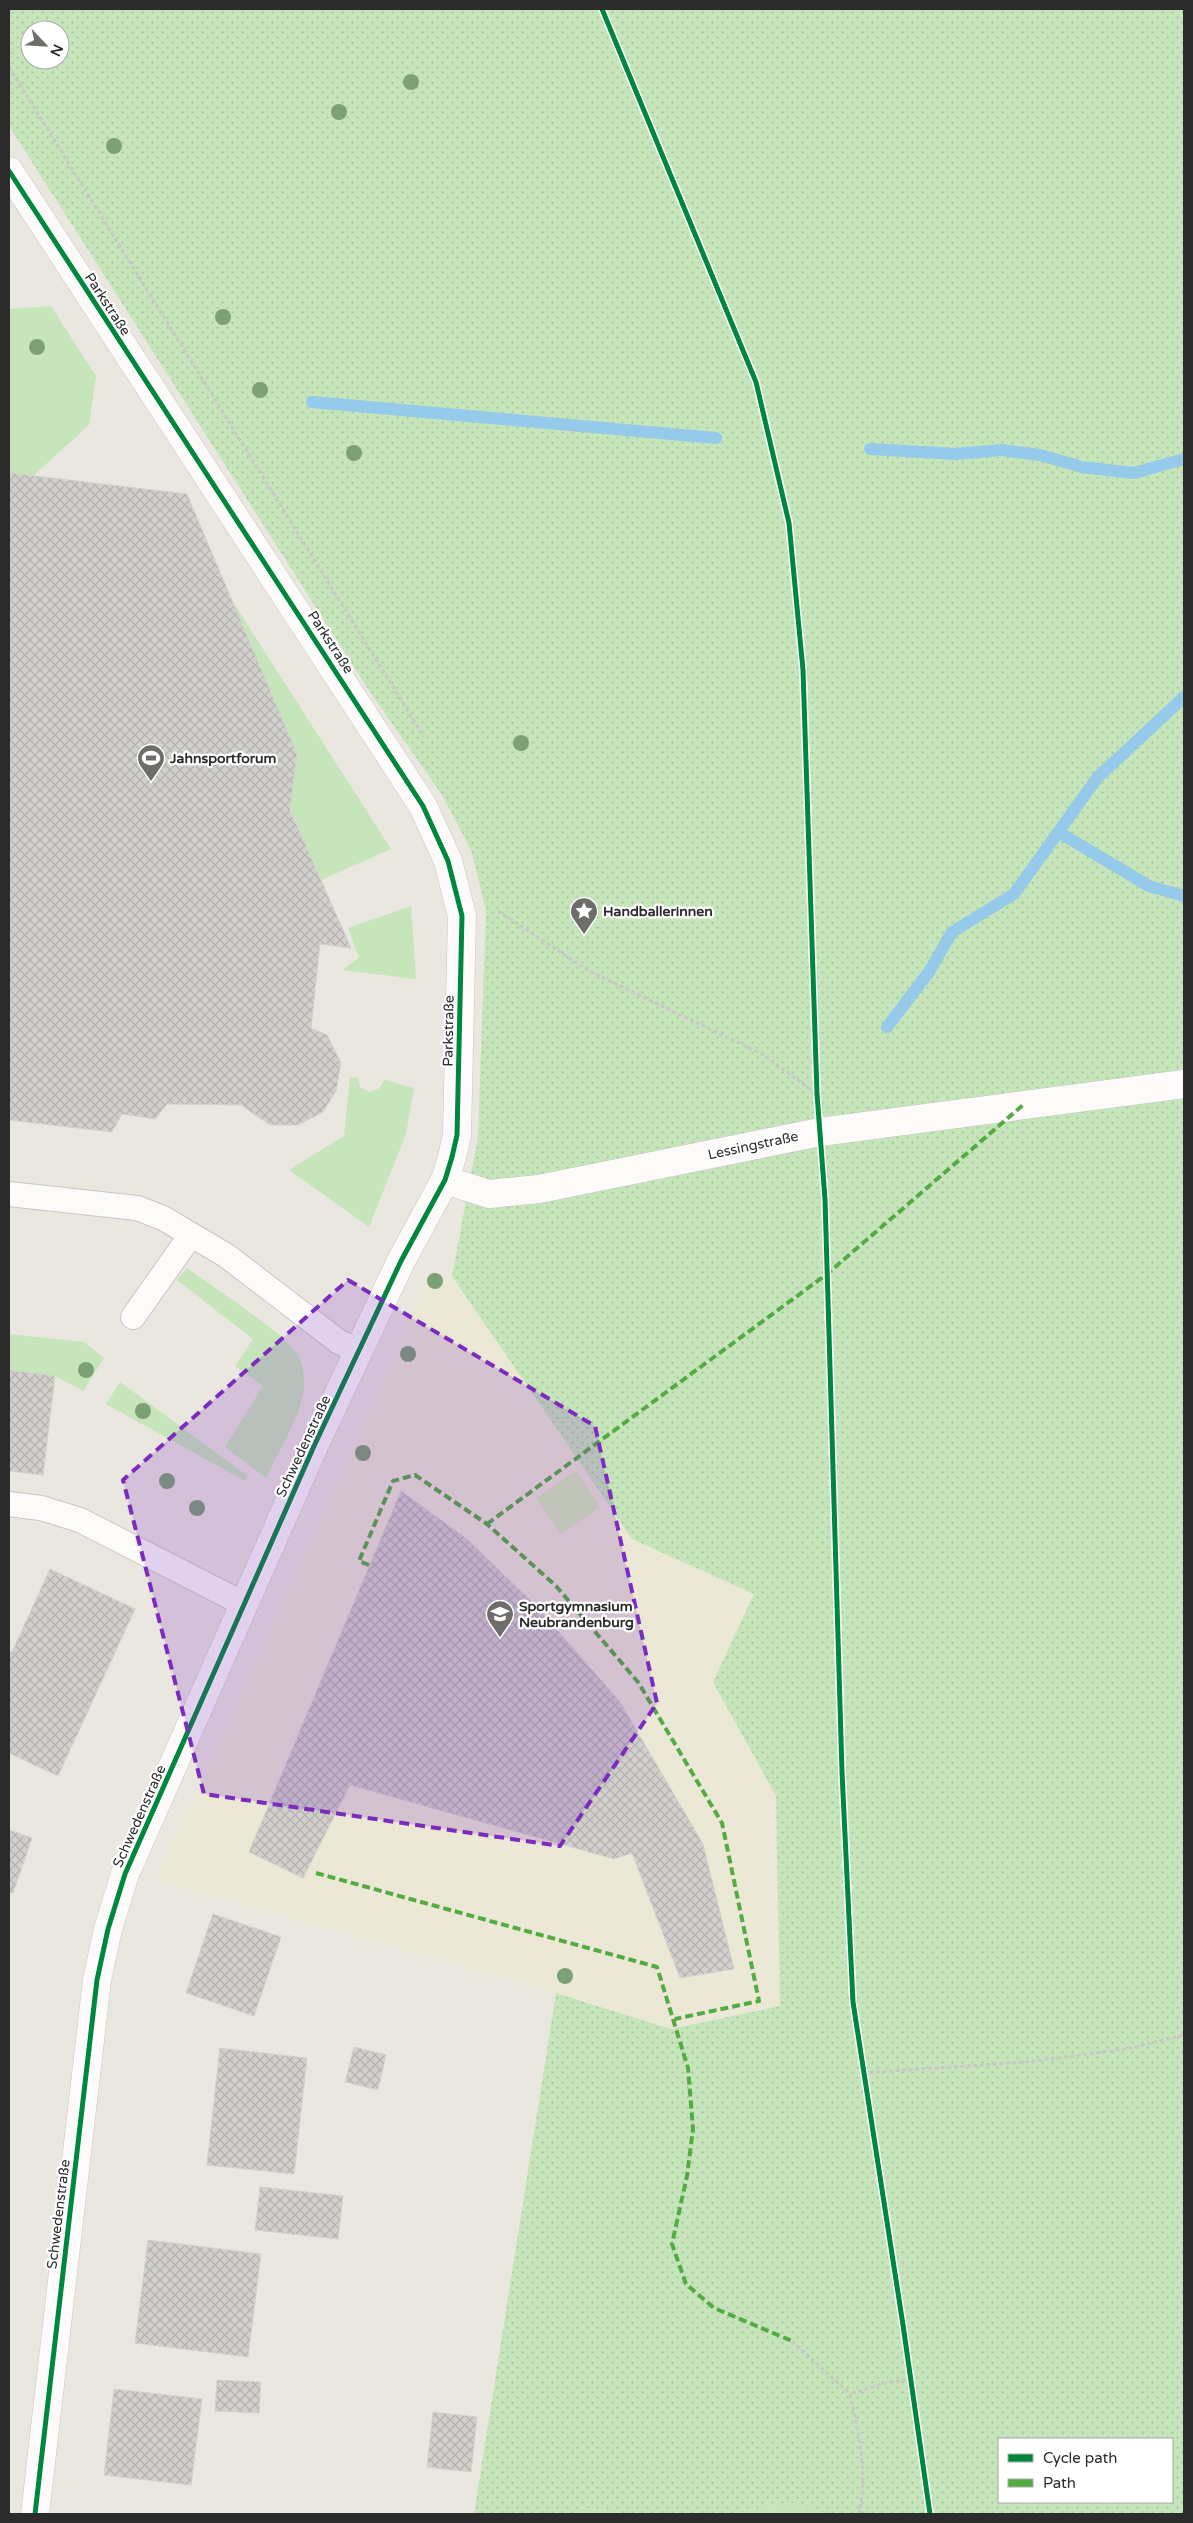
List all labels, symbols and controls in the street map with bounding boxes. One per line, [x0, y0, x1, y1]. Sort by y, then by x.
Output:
north arrow [20, 20, 70, 70]
text: N [46, 42, 66, 59]
street label: Parkstraße [81, 270, 134, 339]
street label: Parkstraße [304, 608, 357, 677]
sports icon: Jahnsportforum [136, 743, 166, 782]
place label: Jahnsportforum [169, 750, 277, 767]
place icon: Handballerinnen [569, 896, 599, 935]
place label: Handballerinnen [603, 903, 713, 920]
street label: Parkstraße [439, 995, 458, 1067]
street label: Lessingstraße [706, 1128, 800, 1163]
street label: Schwedenstraße [272, 1393, 335, 1500]
place label: Sportgymnasium Neubrandenburg [519, 1598, 634, 1631]
school or university icon: Sportgymnasium Neubrandenburg [485, 1599, 515, 1638]
street label: Schwedenstraße [109, 1762, 170, 1870]
street label: Schwedenstraße [43, 2158, 74, 2270]
legend [998, 2438, 1173, 2503]
text: Cycle path [1043, 2449, 1117, 2467]
text: Path [1043, 2474, 1076, 2492]

